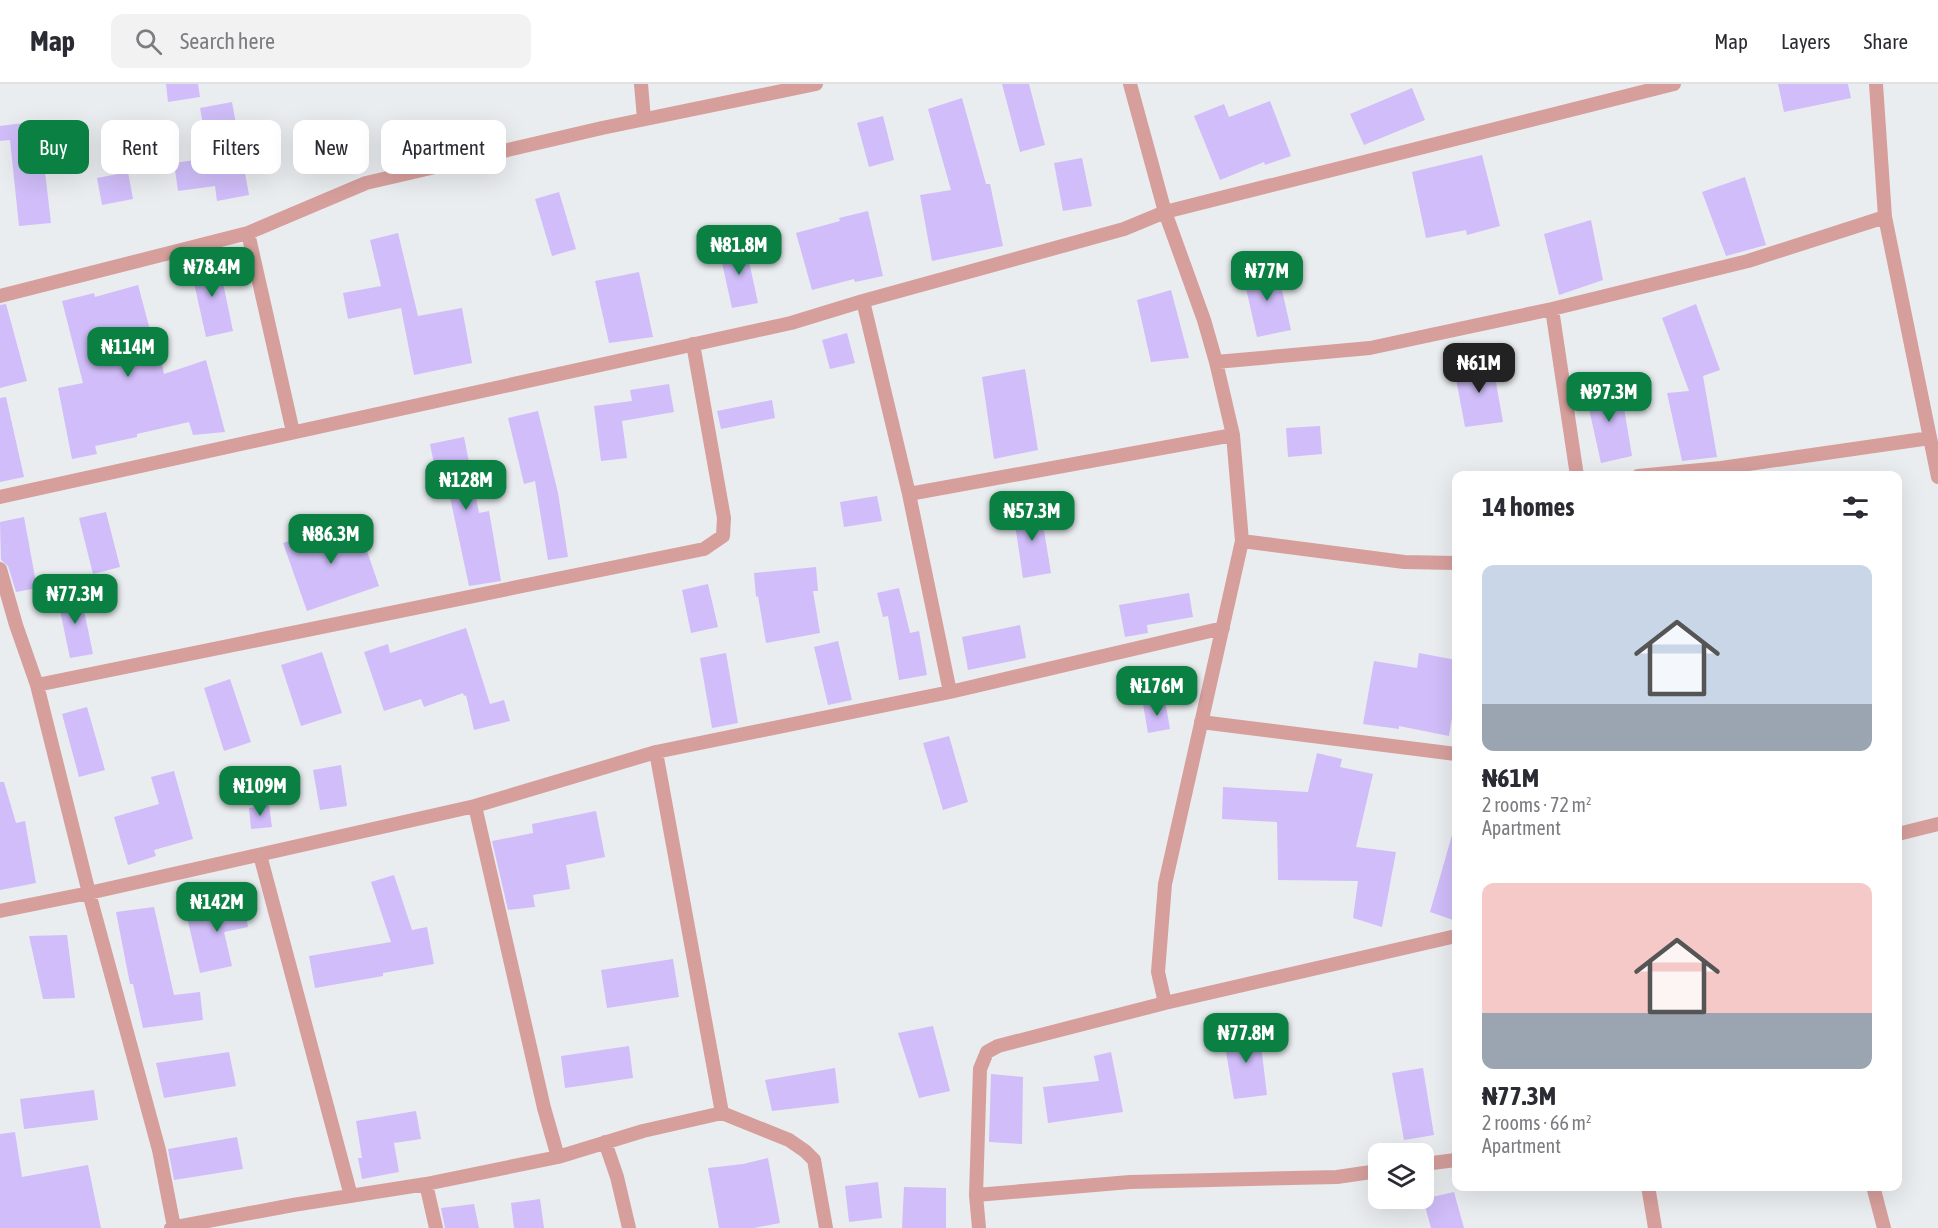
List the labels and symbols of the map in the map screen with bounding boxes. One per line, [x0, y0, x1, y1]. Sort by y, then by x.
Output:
pin: ₦81.8M [690, 225, 788, 276]
pin: ₦78.4M [163, 247, 261, 298]
pin: ₦77M [1231, 251, 1303, 302]
pin: ₦114M [86, 327, 170, 378]
pin: ₦61M [1443, 343, 1515, 394]
pin: ₦97.3M [1560, 372, 1658, 423]
pin: ₦128M [424, 460, 508, 511]
pin: ₦57.3M [983, 491, 1081, 542]
pin: ₦86.3M [282, 514, 380, 565]
pin: ₦77.3M [26, 574, 124, 625]
pin: ₦176M [1115, 666, 1199, 717]
pin: ₦109M [218, 766, 302, 817]
pin: ₦142M [175, 882, 259, 933]
pin: ₦77.8M [1197, 1013, 1295, 1064]

